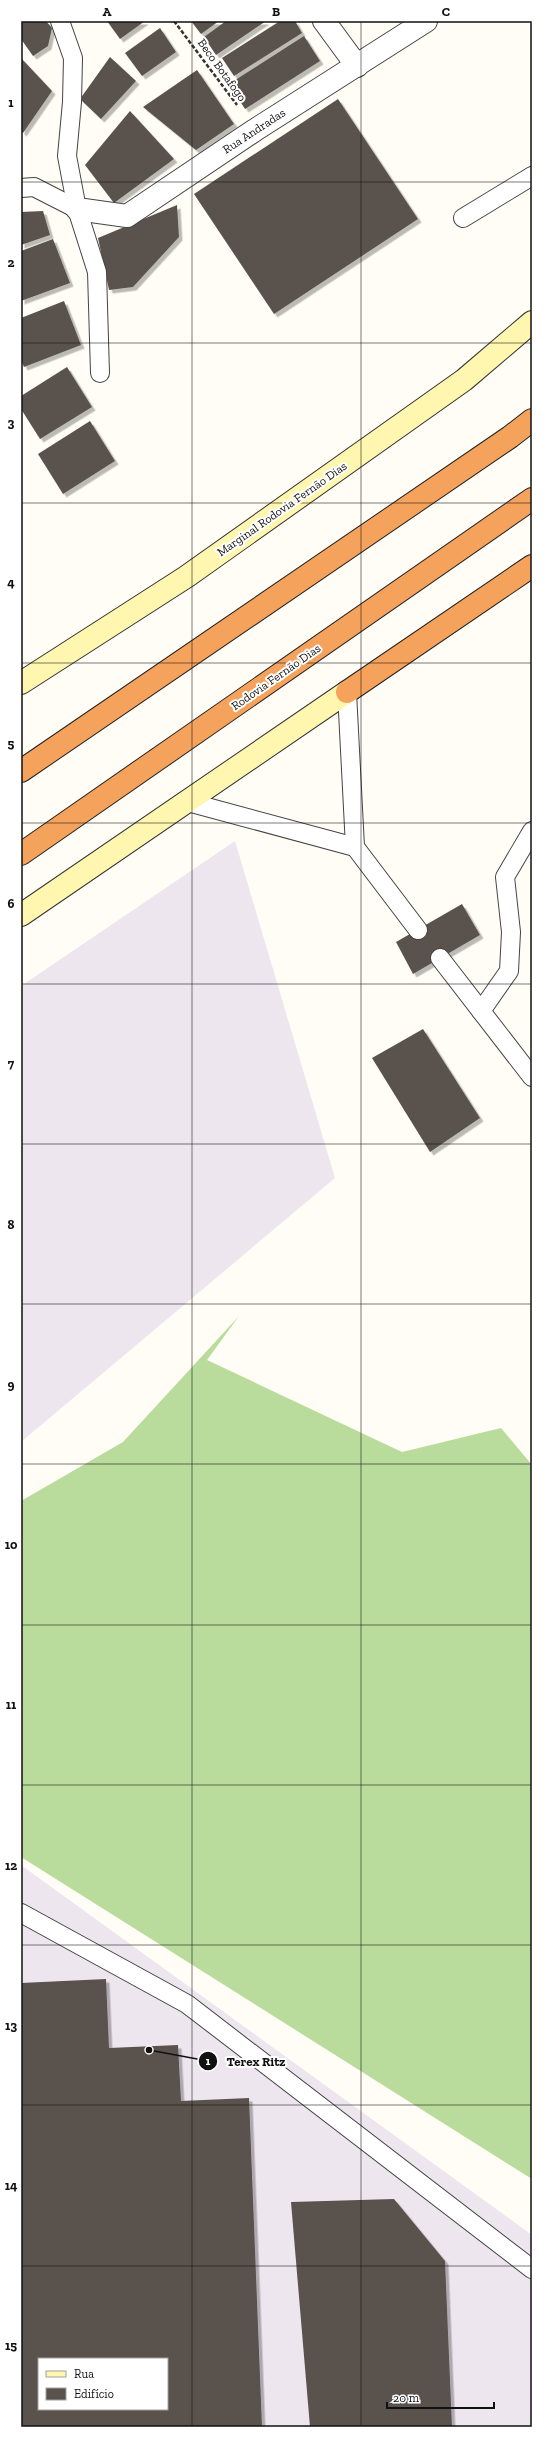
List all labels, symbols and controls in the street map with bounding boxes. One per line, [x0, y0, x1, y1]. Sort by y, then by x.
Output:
text: A [103, 4, 112, 19]
text: B [272, 4, 280, 19]
text: C [442, 4, 450, 19]
street label: Beco Botafogo [195, 36, 249, 104]
text: 1 [8, 95, 14, 110]
street label: Rua Andradas [220, 106, 288, 156]
text: 2 [8, 255, 15, 270]
text: 3 [8, 415, 15, 430]
street label: Marginal Rodovia Fernão Dias [214, 459, 350, 559]
text: 4 [7, 575, 15, 590]
street label: Rodovia Fernão Dias [229, 641, 323, 713]
text: 5 [8, 736, 15, 751]
text: 6 [8, 896, 15, 911]
text: 7 [8, 1056, 15, 1071]
text: 8 [7, 1217, 15, 1232]
text: 9 [8, 1377, 15, 1392]
text: 10 [5, 1537, 18, 1552]
text: 11 [6, 1697, 17, 1712]
text: 12 [5, 1858, 17, 1873]
text: 13 [5, 2018, 17, 2033]
callout: Terex Ritz [198, 2049, 293, 2074]
text: 1 [206, 2054, 211, 2068]
text: Terex Ritz [226, 2054, 286, 2069]
text: 14 [5, 2178, 18, 2193]
text: 15 [5, 2338, 17, 2353]
legend [38, 2358, 168, 2410]
text: Rua [74, 2367, 94, 2381]
scale bar [387, 2384, 494, 2410]
text: Edifício [74, 2387, 114, 2401]
text: 20 m [393, 2391, 420, 2405]

